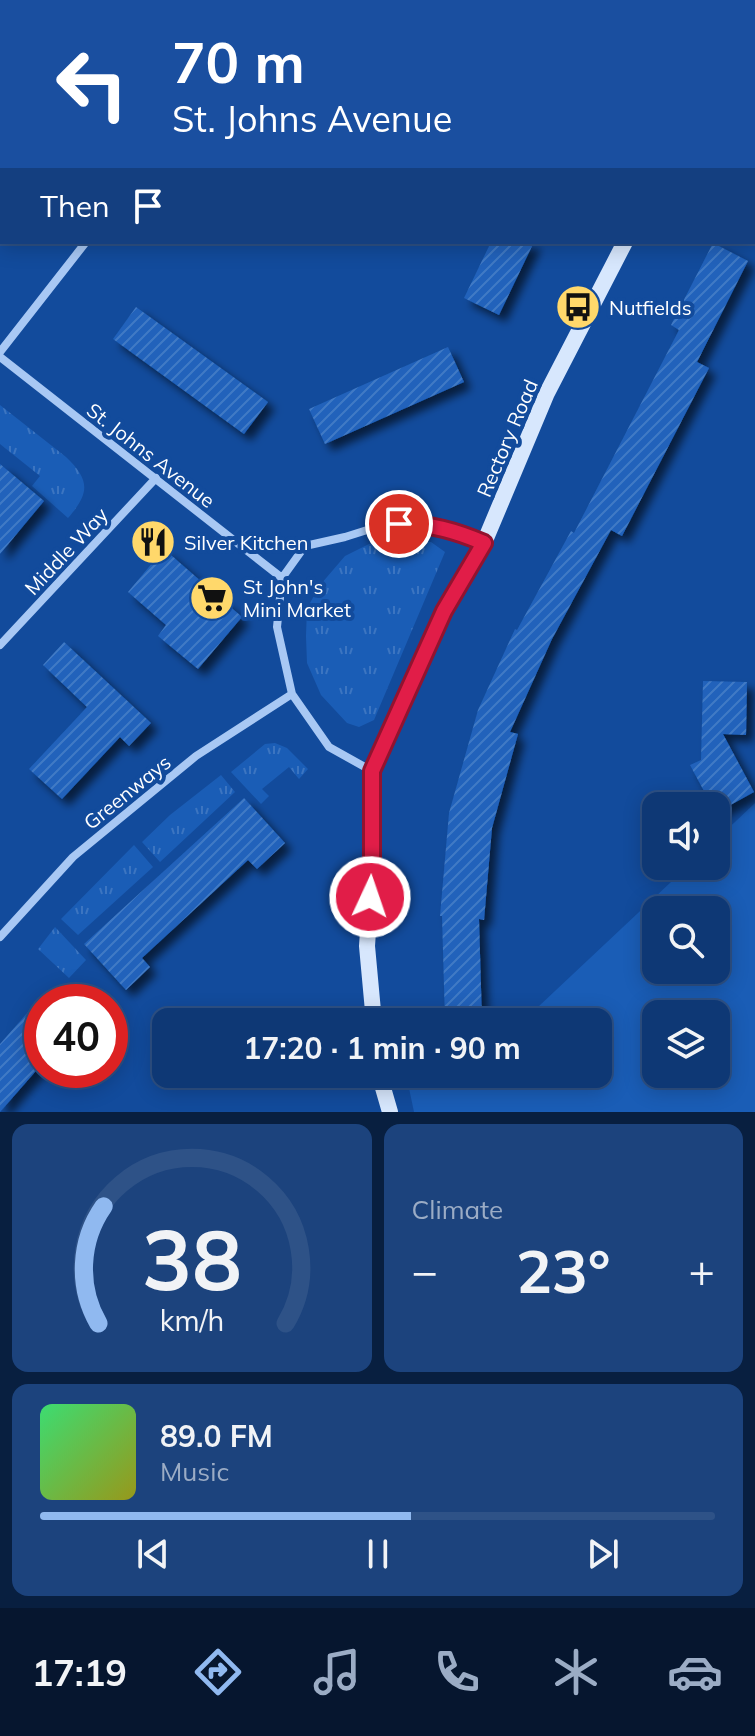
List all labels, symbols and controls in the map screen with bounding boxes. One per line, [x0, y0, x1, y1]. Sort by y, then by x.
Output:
text: 70 m [172, 27, 305, 97]
icon: left [40, 32, 144, 136]
text: St. Johns Avenue [172, 96, 452, 141]
icon: arrive [126, 184, 170, 228]
text: Then [40, 187, 110, 225]
bus stop icon: Nutfields [554, 283, 602, 331]
place label: Nutfields [609, 295, 692, 320]
street label: Rectory Road [471, 375, 543, 501]
street label: St. Johns Avenue [82, 397, 220, 513]
pin [365, 490, 433, 558]
street label: Middle Way [19, 502, 113, 600]
icon: arrive [377, 502, 421, 546]
restaurant icon: Silver Kitchen [129, 518, 177, 566]
place label: Silver Kitchen [184, 530, 308, 555]
supermarket icon: St John's Mini Market [188, 574, 236, 622]
place label: St John's Mini Market [243, 574, 351, 622]
street label: Greenways [79, 749, 175, 835]
map controls [642, 792, 730, 1088]
button: sound [642, 792, 730, 880]
position arrow [328, 855, 412, 939]
button: search [642, 896, 730, 984]
speed limit sign: 40 [24, 984, 128, 1088]
button: layers [642, 1000, 730, 1088]
text: 17:20 · 1 min · 90 m [243, 1029, 521, 1067]
text: Climate [412, 1193, 503, 1226]
text: 38 [142, 1206, 242, 1311]
text: 23° [516, 1233, 611, 1308]
text: − [412, 1243, 438, 1298]
text: + [689, 1243, 715, 1298]
text: km/h [159, 1302, 224, 1338]
text: 89.0 FM [160, 1417, 273, 1455]
text: Music [160, 1455, 229, 1488]
icon: previous [131, 1532, 175, 1576]
icon: pause [356, 1532, 400, 1576]
icon: next [581, 1532, 625, 1576]
icon: directions [190, 1644, 246, 1700]
icon: music [309, 1644, 365, 1700]
icon: phone [429, 1644, 485, 1700]
icon: climate [548, 1644, 604, 1700]
icon: car [667, 1644, 723, 1700]
text: 17:19 [32, 1650, 127, 1695]

